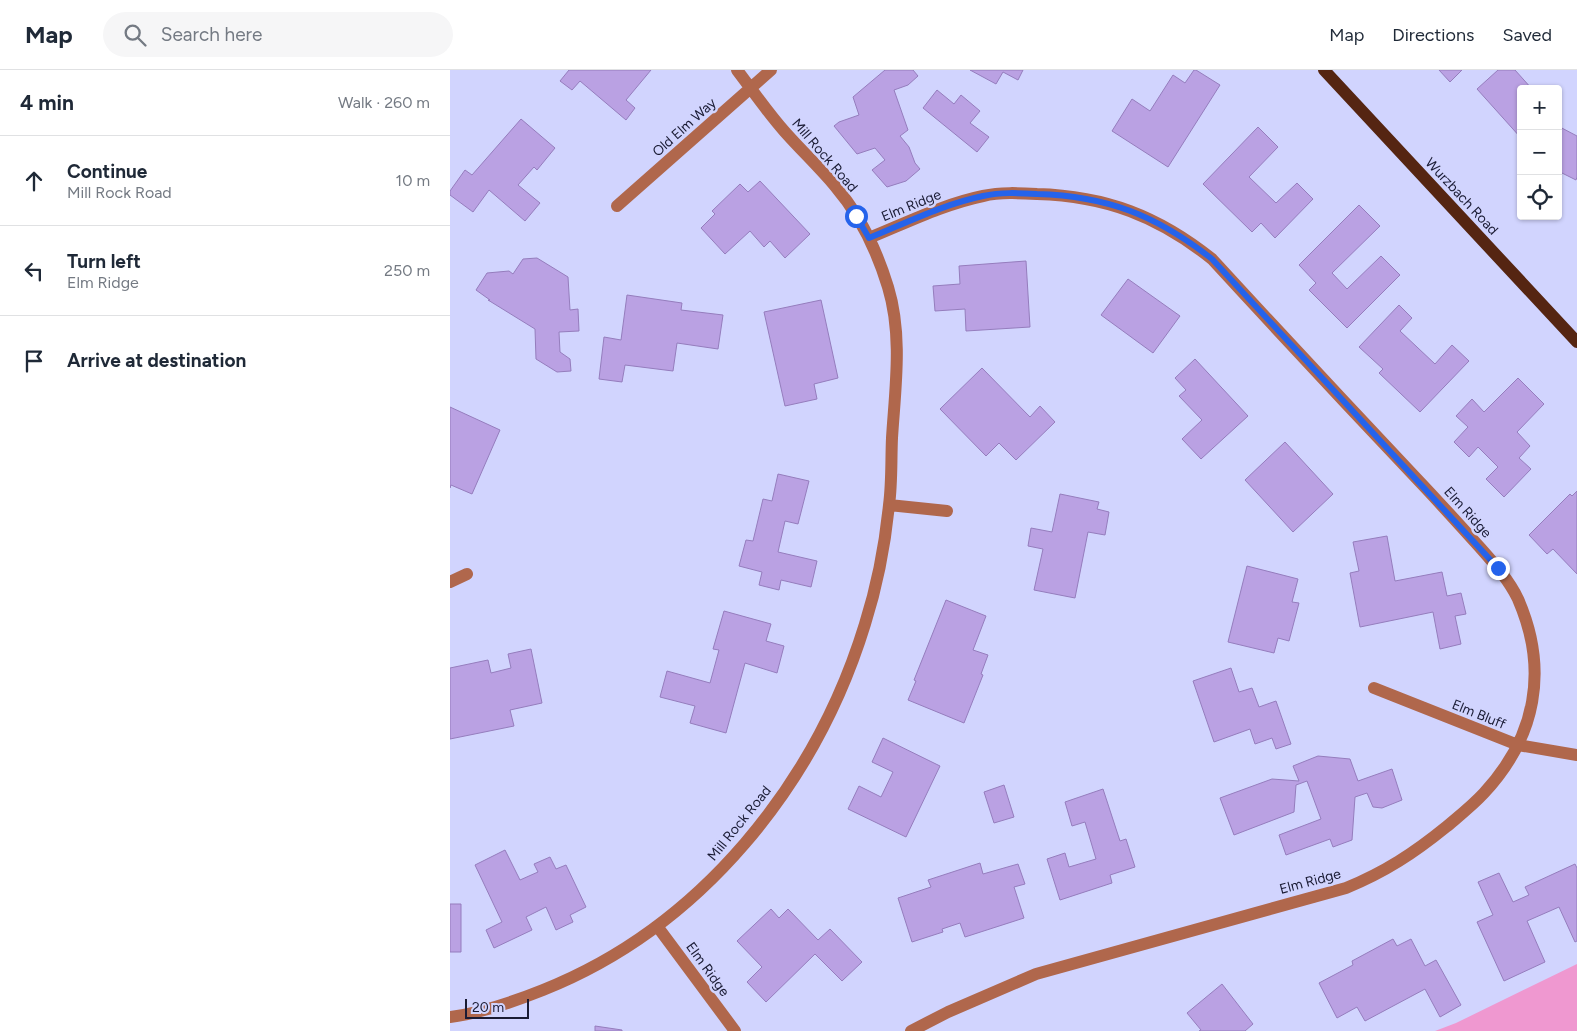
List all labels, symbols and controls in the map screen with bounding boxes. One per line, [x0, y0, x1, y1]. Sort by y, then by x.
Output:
search box [103, 12, 453, 57]
text: Map [25, 20, 73, 49]
icon: search [121, 21, 149, 49]
text: Search here [161, 23, 262, 46]
text: Map [1329, 24, 1364, 46]
text: Directions [1392, 24, 1474, 46]
text: Saved [1502, 24, 1552, 46]
map controls [1517, 85, 1562, 220]
button: + [1517, 85, 1562, 130]
text: 4 min [20, 90, 74, 115]
text: Walk · 260 m [338, 93, 430, 112]
street label: Old Elm Way [649, 94, 720, 160]
street label: Mill Rock Road [788, 115, 861, 195]
button: − [1517, 130, 1562, 175]
street label: Wurzbach Road [1422, 154, 1502, 238]
text: Continue [67, 160, 147, 183]
icon: ahead [20, 167, 48, 195]
text: 10 m [396, 171, 430, 190]
button: locate [1517, 175, 1562, 220]
text: Mill Rock Road [67, 183, 172, 202]
street label: Elm Ridge [879, 186, 944, 225]
route start [845, 205, 868, 228]
text: Turn left [67, 250, 141, 273]
icon: left [20, 257, 48, 285]
text: 250 m [384, 261, 430, 280]
text: Elm Ridge [67, 273, 139, 292]
icon: arrive [20, 347, 48, 375]
text: Arrive at destination [67, 349, 246, 372]
street label: Elm Ridge [1440, 483, 1495, 542]
route end [1487, 557, 1510, 580]
street label: Elm Bluff [1449, 696, 1509, 733]
street label: Mill Rock Road [704, 782, 775, 864]
street label: Elm Ridge [1278, 865, 1343, 898]
street label: Elm Ridge [682, 939, 733, 1000]
scale bar [465, 996, 529, 1019]
text: 20 m [472, 999, 504, 1016]

